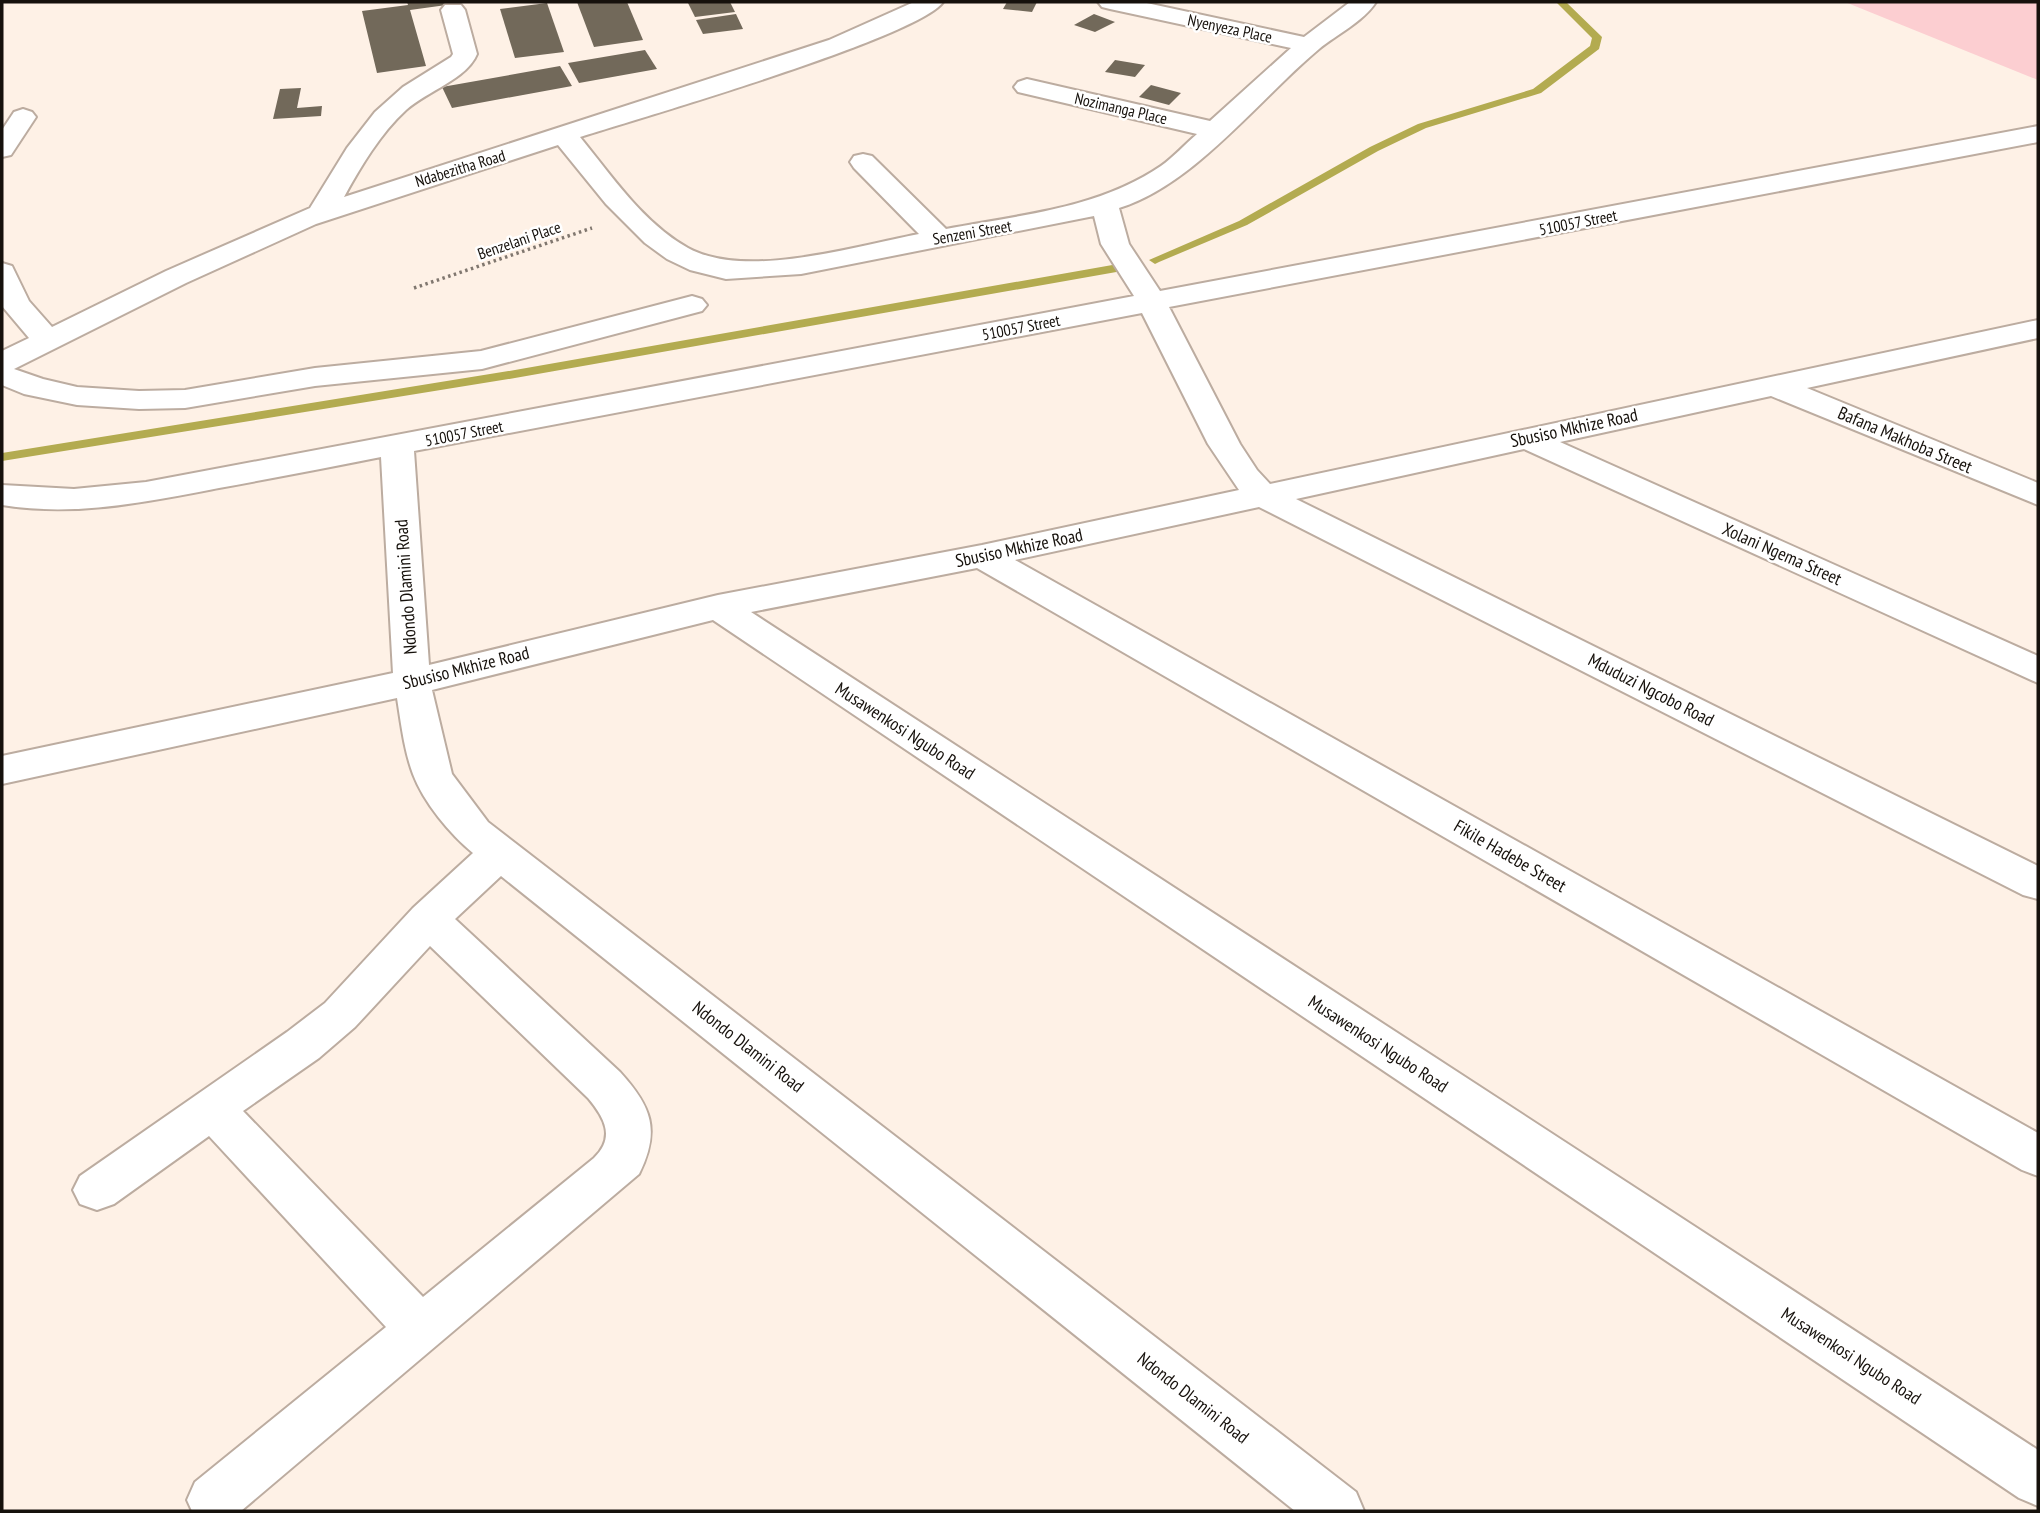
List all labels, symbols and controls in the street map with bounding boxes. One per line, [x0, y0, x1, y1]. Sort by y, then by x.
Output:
street label: Nyenyeza Place [1186, 9, 1274, 47]
street label: Nozimanga Place [1073, 88, 1169, 128]
street label: Ndabezitha Road [413, 145, 508, 191]
street label: 510057 Street [1537, 205, 1619, 239]
street label: Senzeni Street [931, 215, 1014, 249]
street label: Benzelani Place [475, 216, 563, 264]
street label: 510057 Street [980, 310, 1062, 344]
street label: Bafana Makhoba Street [1834, 401, 1976, 478]
street label: Sbusiso Mkhize Road [1508, 403, 1640, 452]
street label: 510057 Street [423, 416, 505, 450]
street label: Xolani Ngema Street [1719, 517, 1845, 590]
street label: Ndondo Dlamini Road [389, 519, 422, 655]
street label: Sbusiso Mkhize Road [953, 523, 1085, 572]
street label: Sbusiso Mkhize Road [400, 641, 531, 694]
street label: Mduduzi Ngcobo Road [1584, 648, 1718, 731]
street label: Musawenkosi Ngubo Road [831, 677, 980, 784]
street label: Fikile Hadebe Street [1450, 814, 1571, 897]
street label: Musawenkosi Ngubo Road [1304, 990, 1453, 1097]
street label: Ndondo Dlamini Road [688, 996, 809, 1097]
street label: Musawenkosi Ngubo Road [1777, 1302, 1926, 1409]
street label: Ndondo Dlamini Road [1133, 1347, 1254, 1448]

